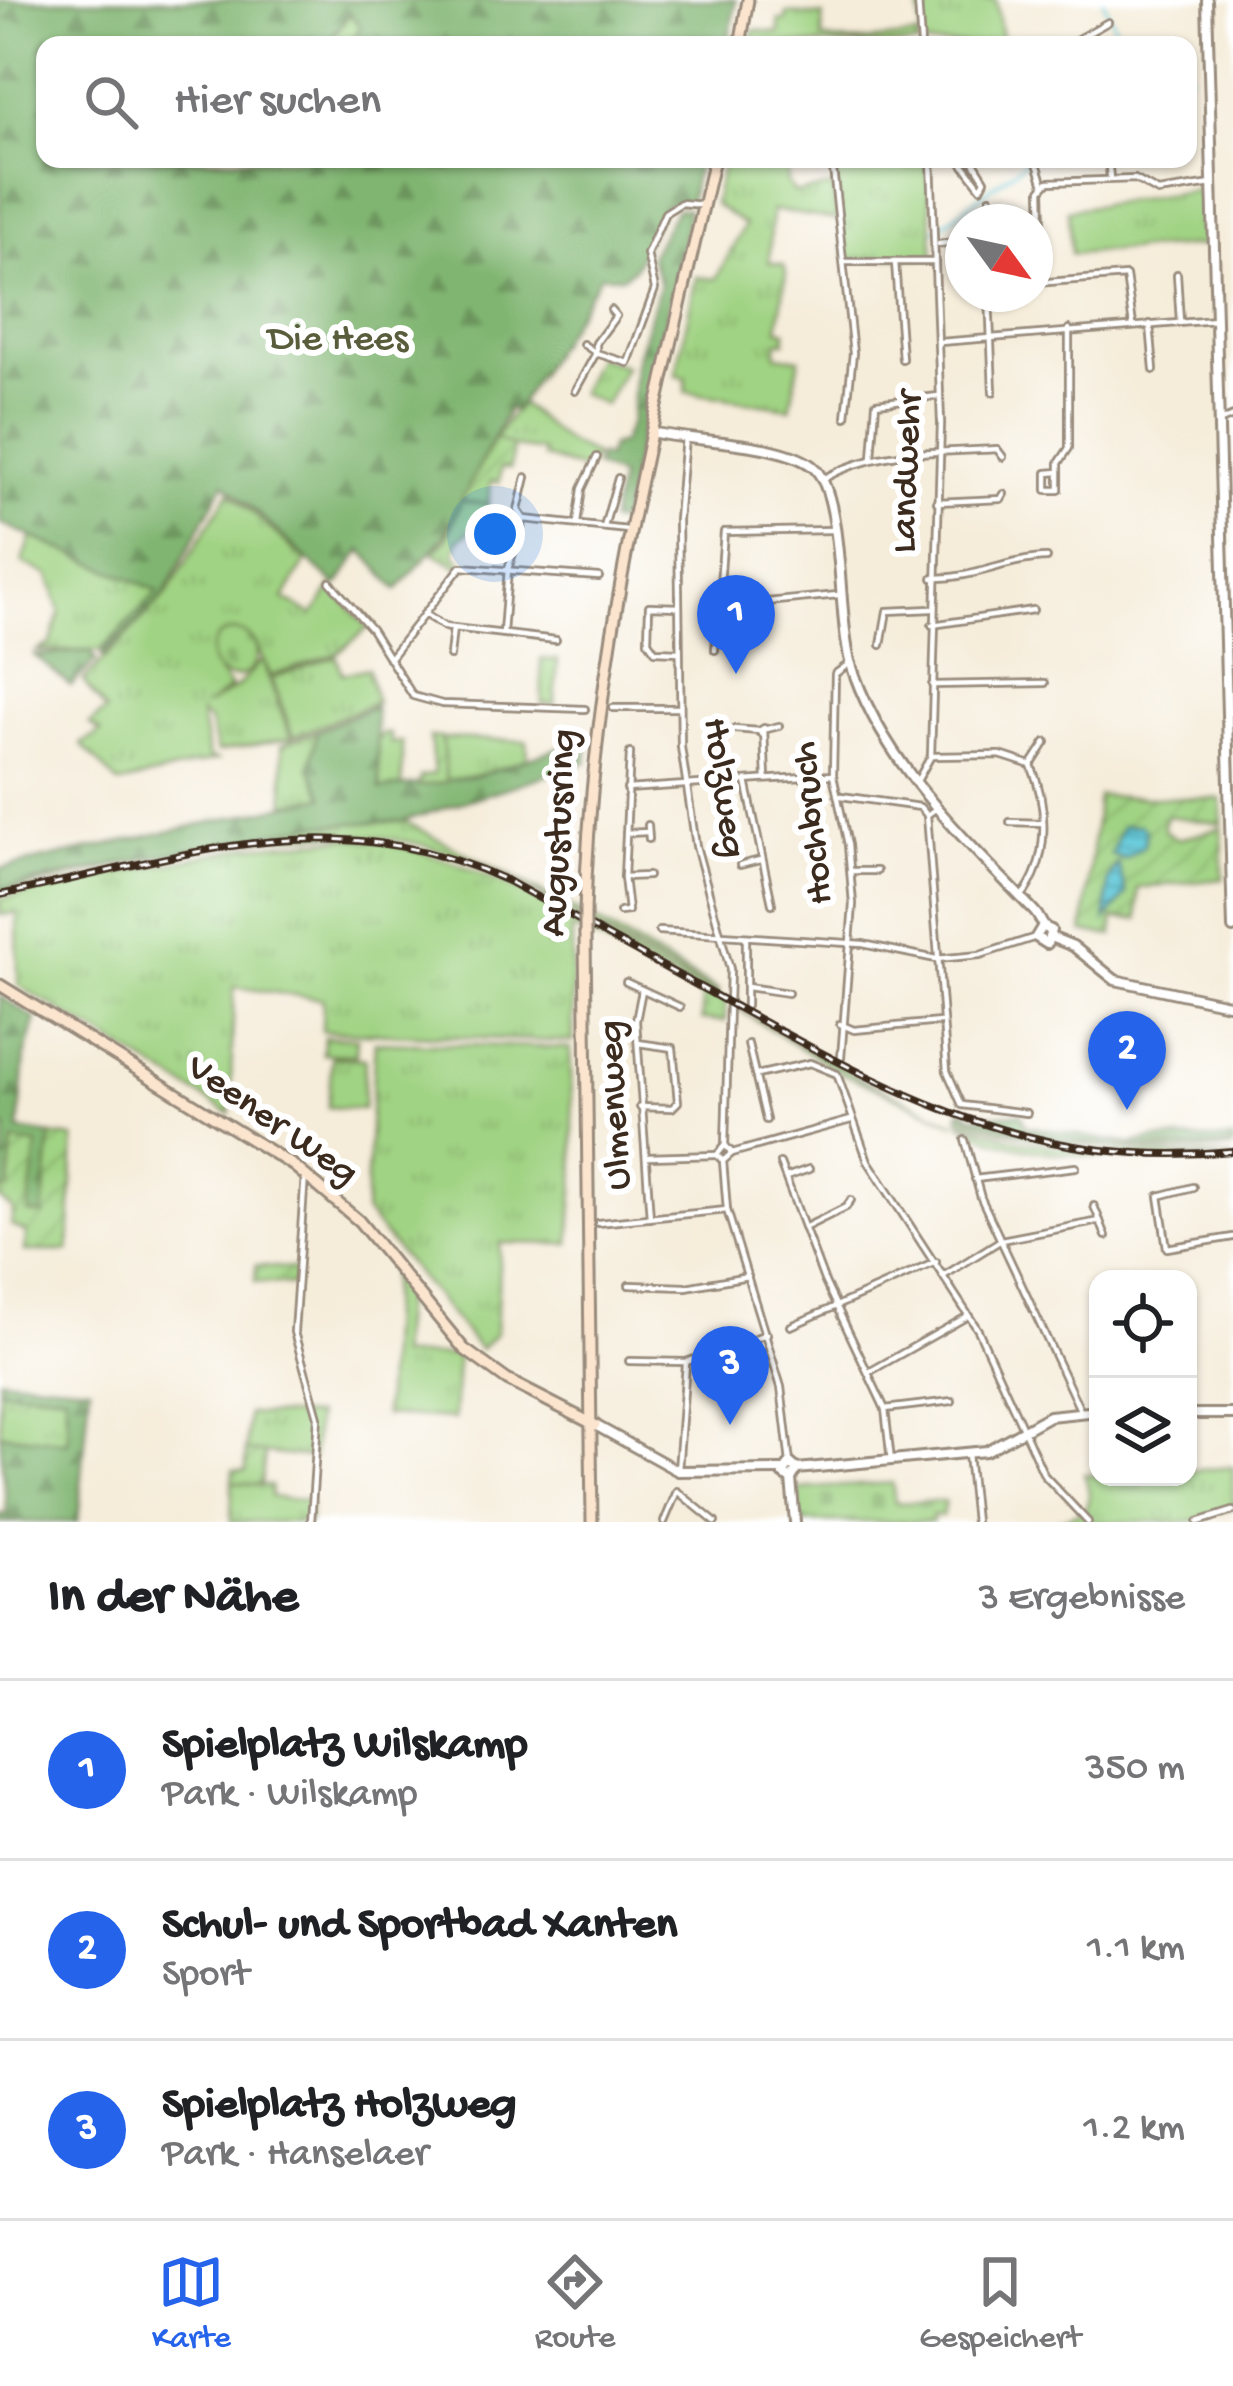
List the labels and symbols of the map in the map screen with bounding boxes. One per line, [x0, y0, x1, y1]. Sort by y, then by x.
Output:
north arrow [945, 204, 1053, 312]
park label: Die Hees [265, 318, 410, 364]
street label: Landwehr [883, 387, 935, 554]
your location [465, 504, 525, 564]
pin: 1 [697, 575, 775, 674]
street label: Holzweg [689, 715, 755, 861]
street label: Augustusring [533, 728, 589, 938]
street label: Hochbruch [784, 739, 846, 907]
pin: 2 [1088, 1011, 1166, 1110]
street label: Ulmenweg [590, 1019, 644, 1191]
street label: Veener Weg [175, 1045, 366, 1198]
pin: 3 [691, 1326, 769, 1425]

